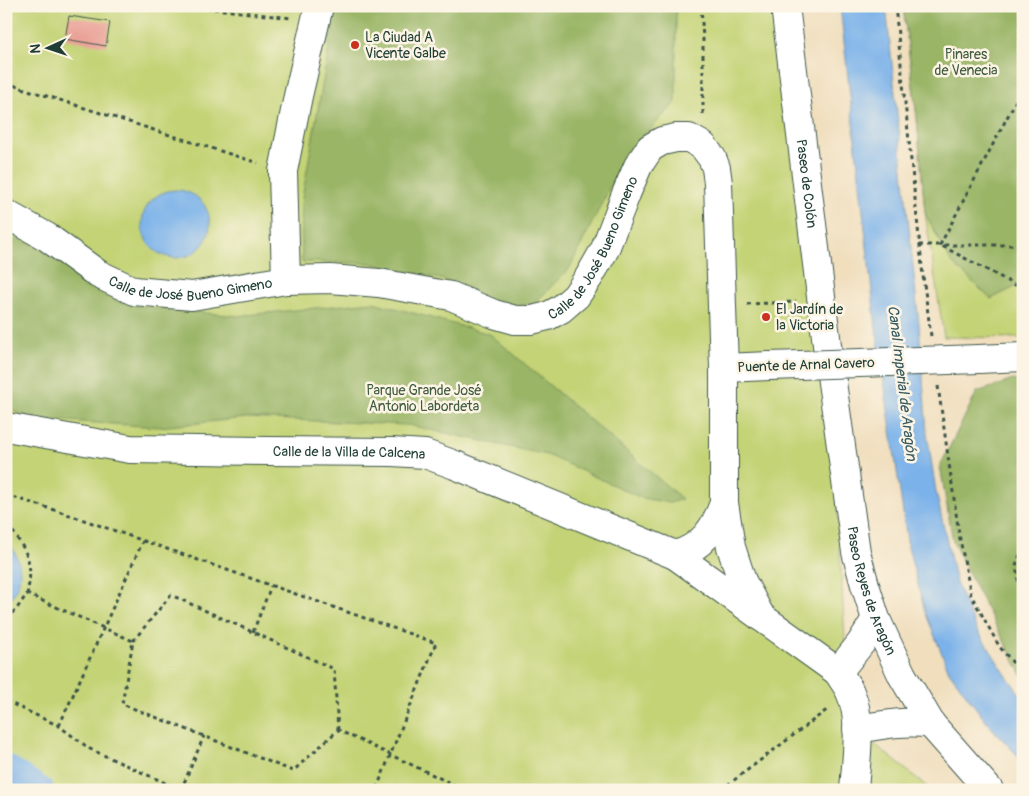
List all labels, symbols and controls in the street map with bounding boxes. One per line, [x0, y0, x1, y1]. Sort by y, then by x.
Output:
north arrow [22, 22, 72, 72]
place label: La Ciudad A Vicente Galbe [365, 29, 446, 62]
marker: La Ciudad A Vicente Galbe [349, 39, 361, 51]
text: N [27, 43, 44, 54]
park label: Pinares de Venecia [935, 46, 997, 79]
street label: Paseo de Colón [793, 138, 821, 229]
street label: Calle de José Bueno Gimeno [545, 173, 641, 323]
street label: Calle de José Bueno Gimeno [106, 272, 274, 305]
place label: El Jardín de la Victoria [776, 301, 843, 334]
water label: Canal Imperial de Aragón [883, 304, 921, 463]
marker: El Jardín de la Victoria [760, 311, 772, 323]
street label: Puente de Arnal Cavero [737, 354, 875, 376]
park label: Parque Grande José Antonio Labordeta [366, 382, 482, 415]
street label: Calle de la Villa de Calcena [273, 443, 426, 462]
street label: Paseo Reyes de Aragón [844, 525, 900, 658]

